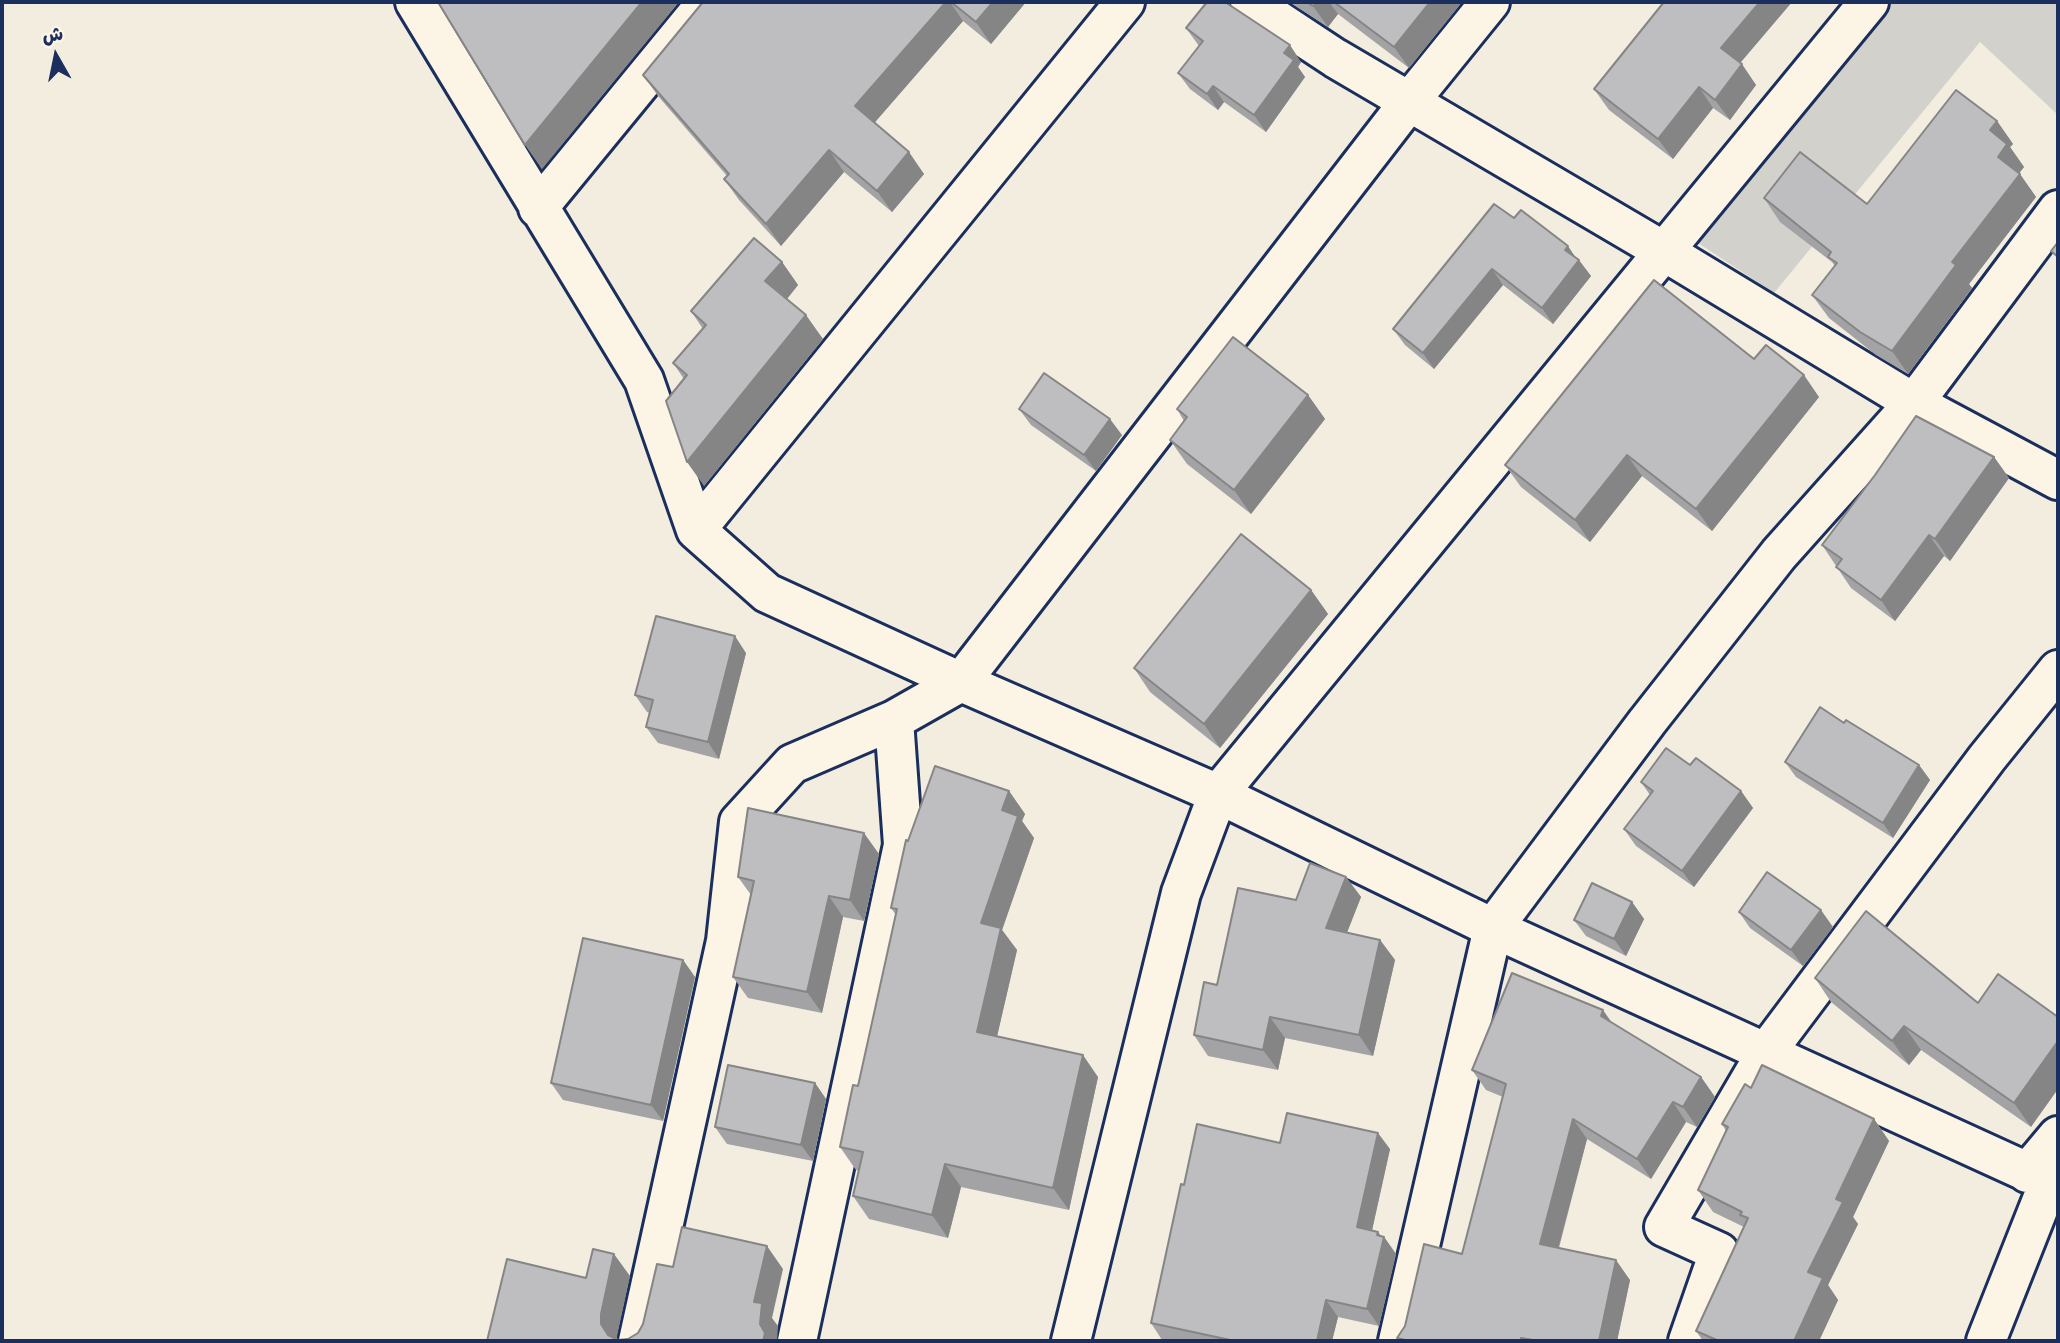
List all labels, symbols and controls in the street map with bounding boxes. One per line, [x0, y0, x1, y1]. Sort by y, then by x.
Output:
north arrow [21, 21, 91, 91]
text: ش [41, 22, 65, 49]

